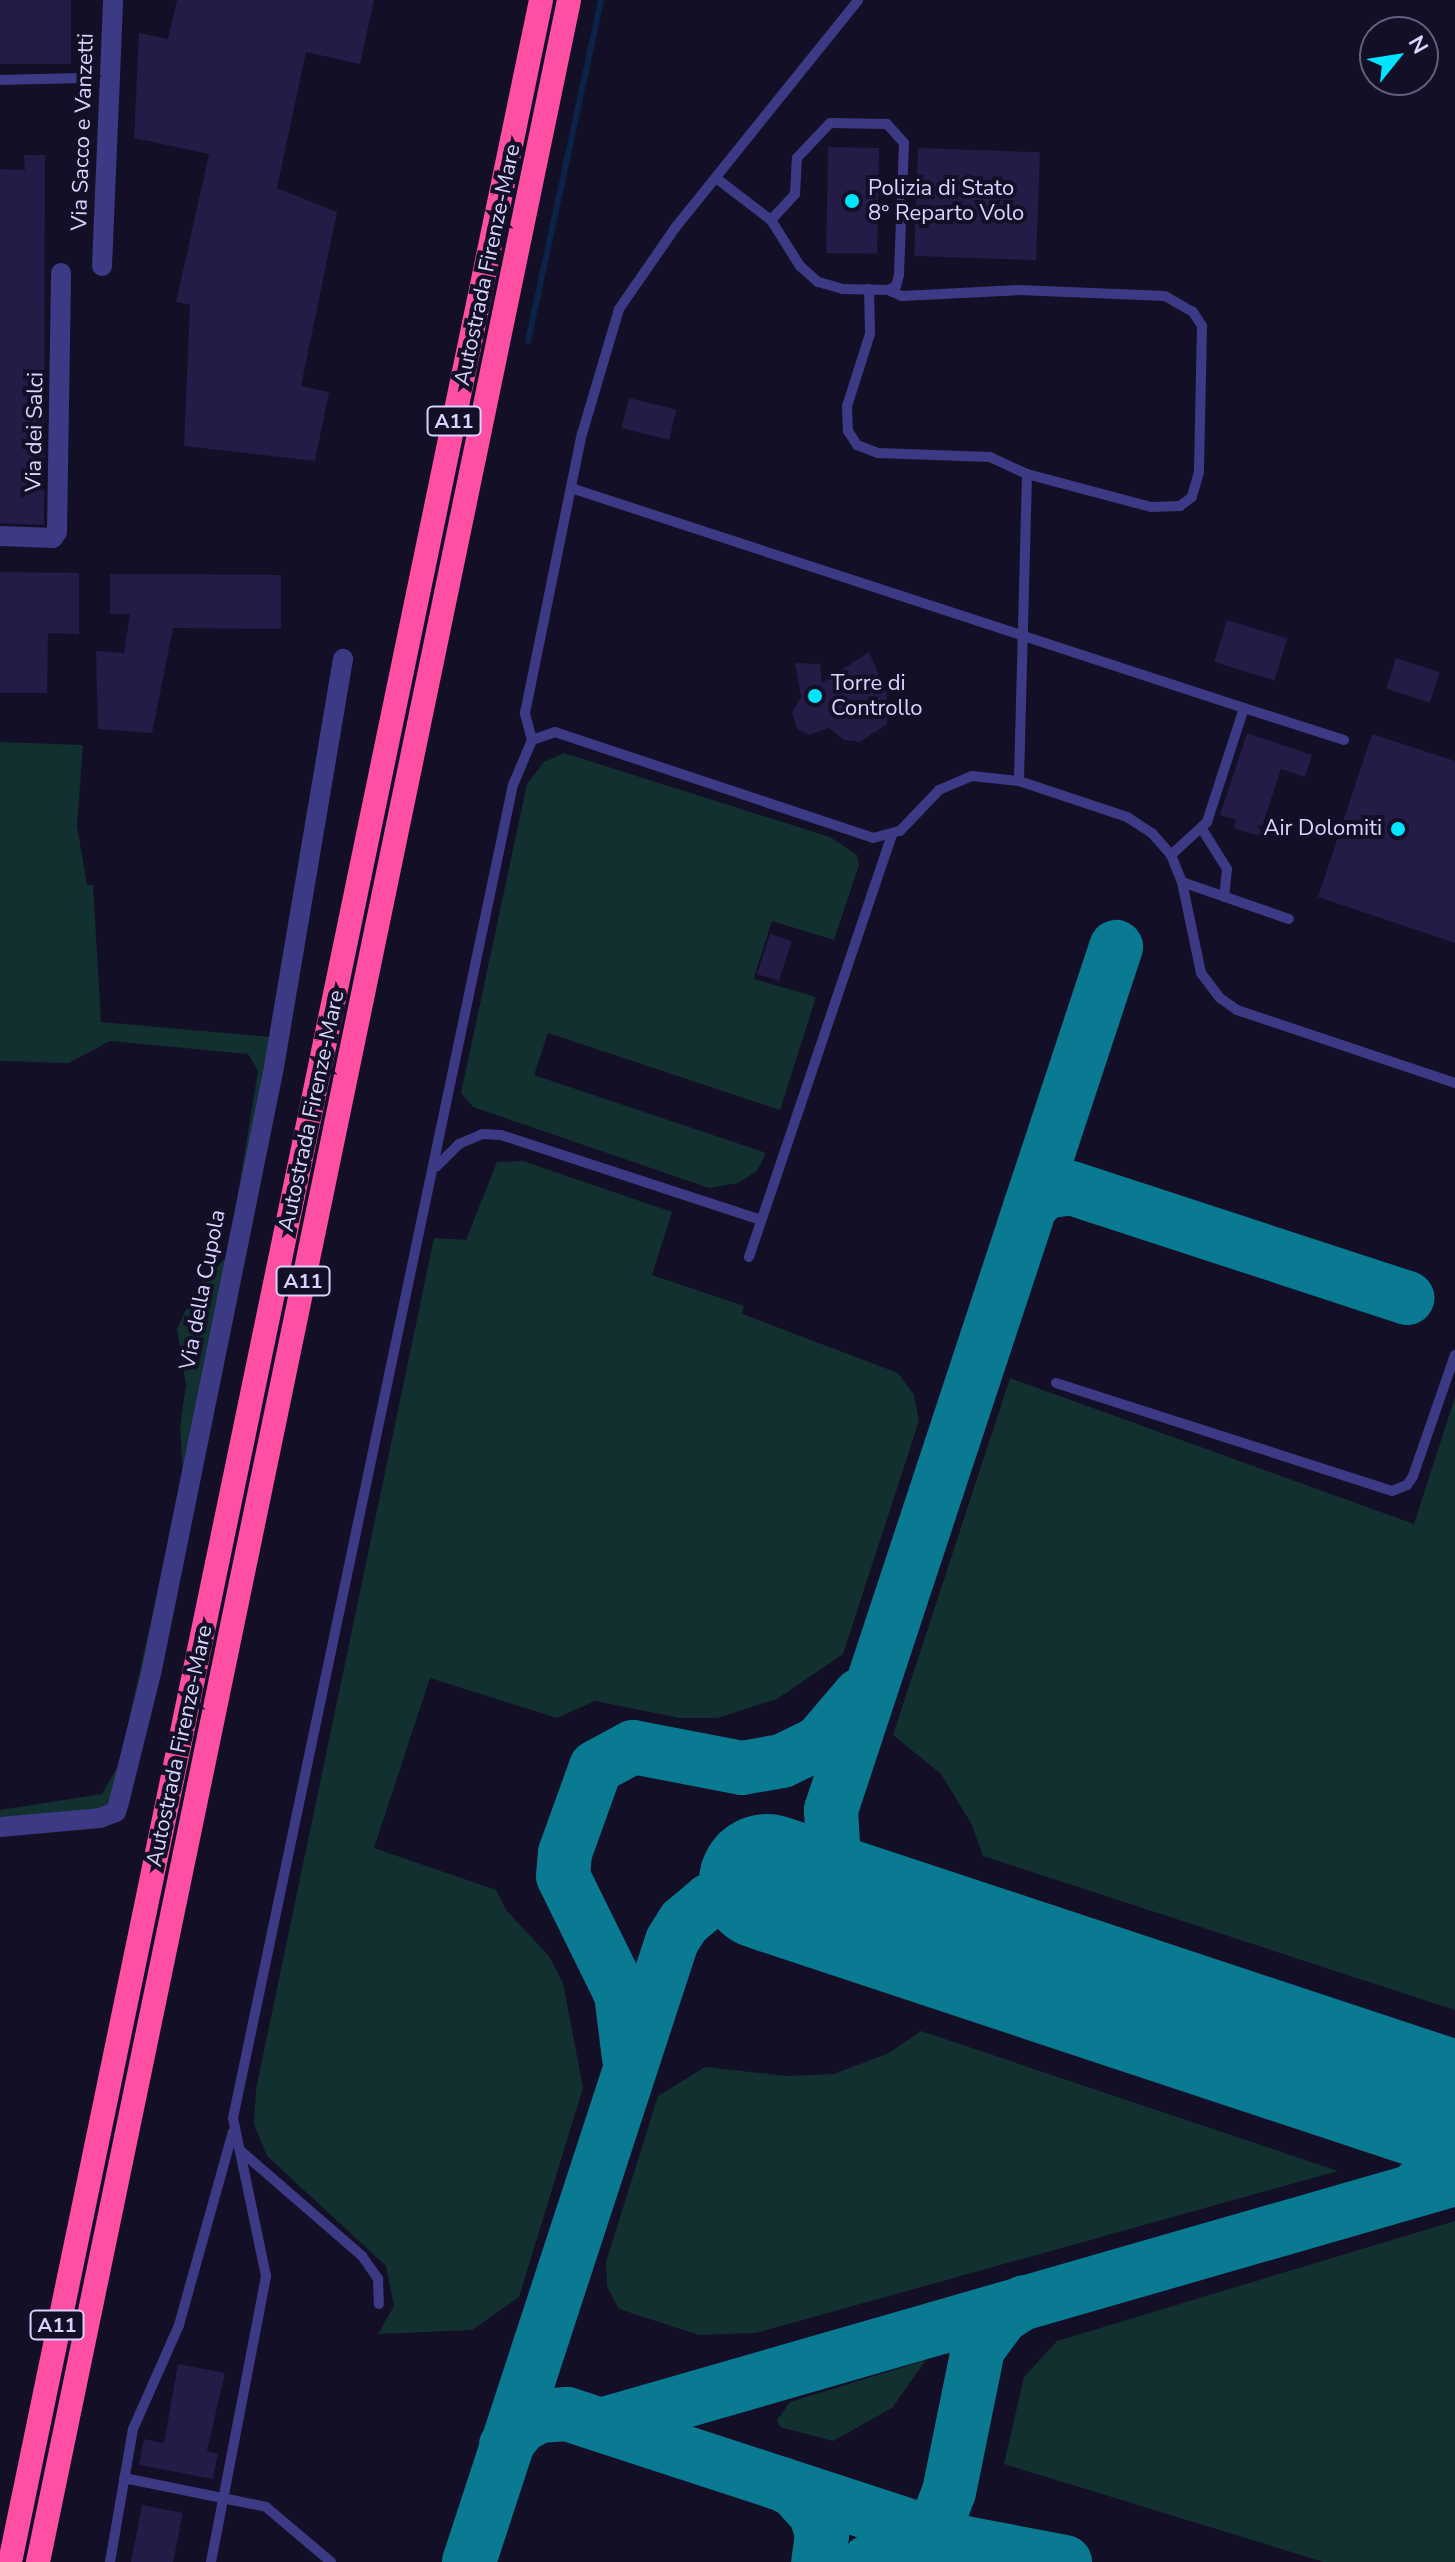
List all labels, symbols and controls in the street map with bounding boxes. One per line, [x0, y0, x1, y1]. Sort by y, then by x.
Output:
north arrow [1359, 16, 1439, 96]
text: N [1401, 30, 1435, 60]
street label: Via Sacco e Vanzetti [66, 33, 100, 231]
street label: Autostrada Firenze-Mare [449, 142, 527, 388]
place label: Polizia di Stato 8° Reparto Volo [868, 175, 1024, 226]
marker: Polizia di Stato 8° Reparto Volo [843, 192, 861, 210]
street label: Via dei Salci [21, 372, 49, 492]
road number: A11 [426, 405, 482, 437]
place label: Torre di Controllo [831, 670, 923, 722]
marker: Torre di Controllo [806, 687, 824, 705]
place label: Air Dolomiti [1263, 816, 1382, 842]
marker: Air Dolomiti [1389, 820, 1407, 838]
street label: Autostrada Firenze-Mare [273, 988, 351, 1234]
street label: Via della Cupola [175, 1208, 231, 1372]
road number: A11 [275, 1265, 331, 1297]
street label: Autostrada Firenze-Mare [141, 1623, 219, 1869]
road number: A11 [29, 2309, 85, 2341]

